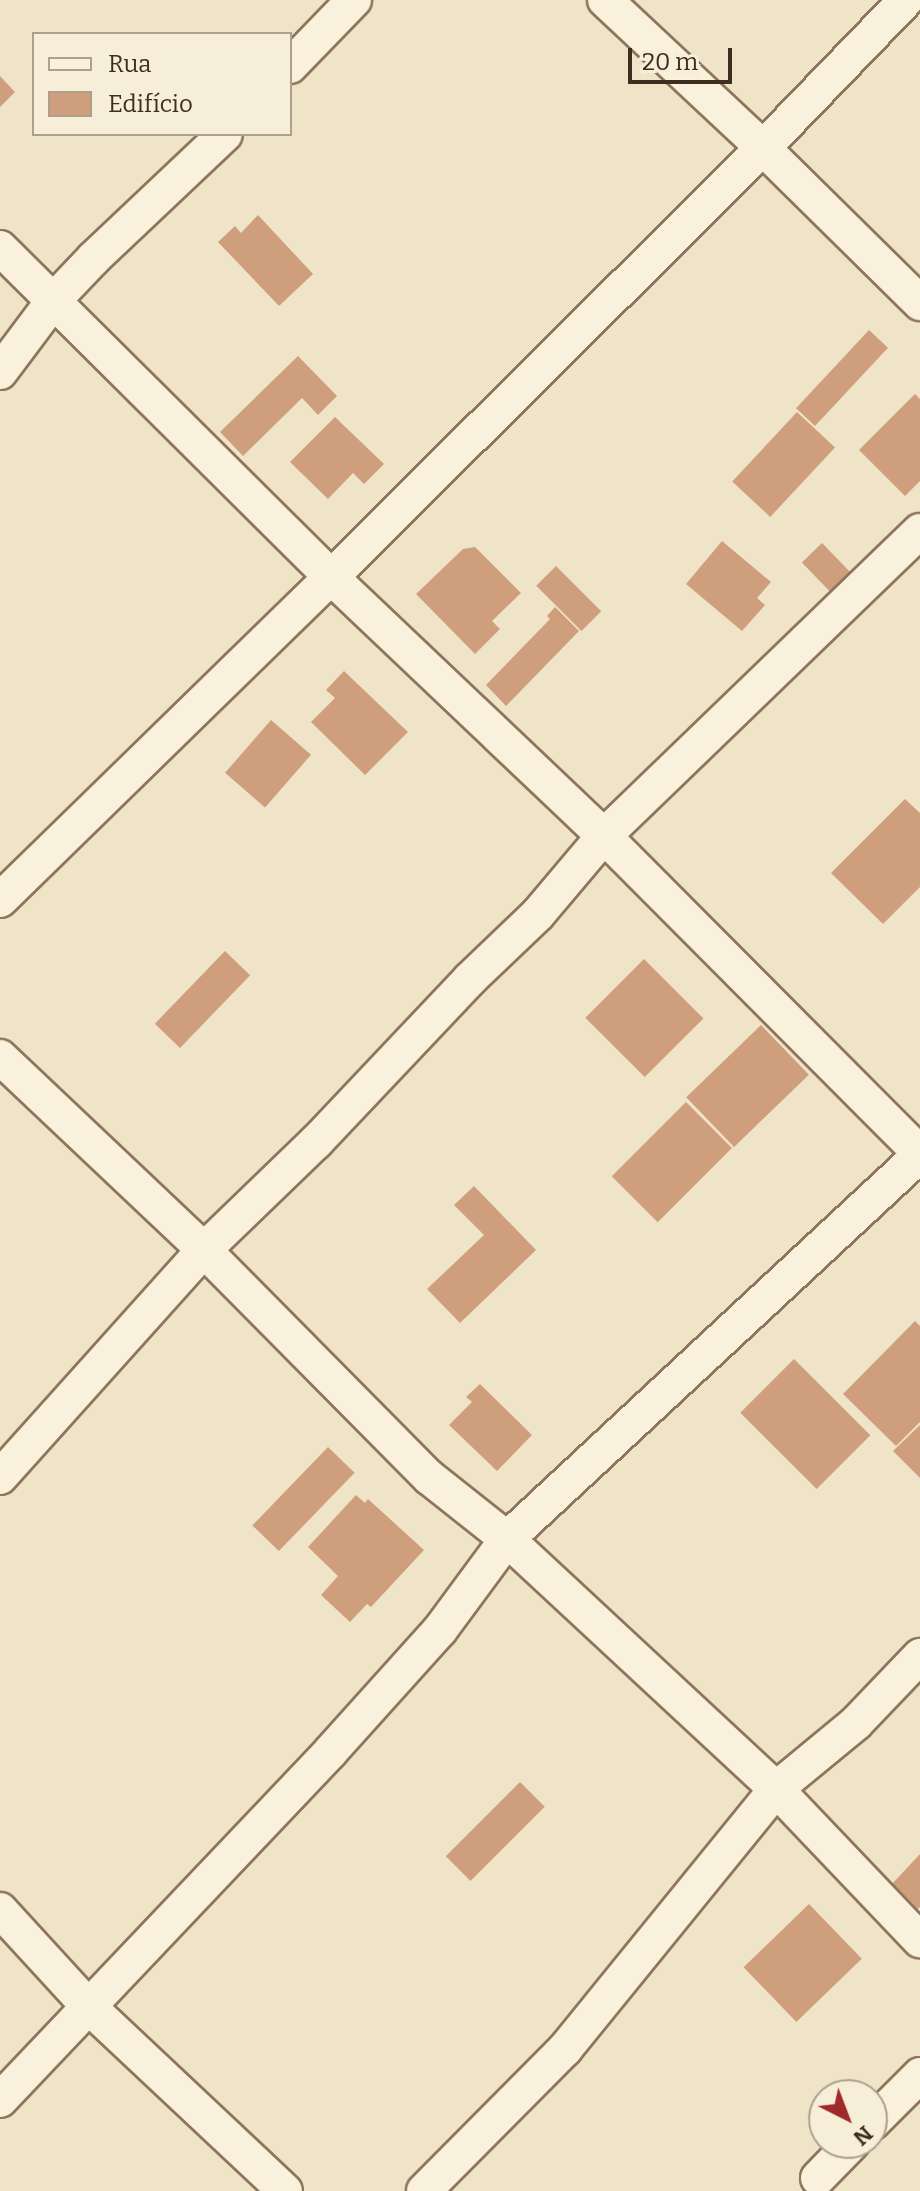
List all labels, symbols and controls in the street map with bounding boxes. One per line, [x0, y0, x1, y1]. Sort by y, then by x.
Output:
legend [32, 32, 292, 136]
scale bar [632, 32, 736, 82]
text: 20 m [642, 48, 698, 76]
text: Rua [108, 50, 151, 78]
text: Edifício [108, 90, 193, 118]
north arrow [808, 2079, 888, 2159]
text: N [848, 2120, 878, 2151]

